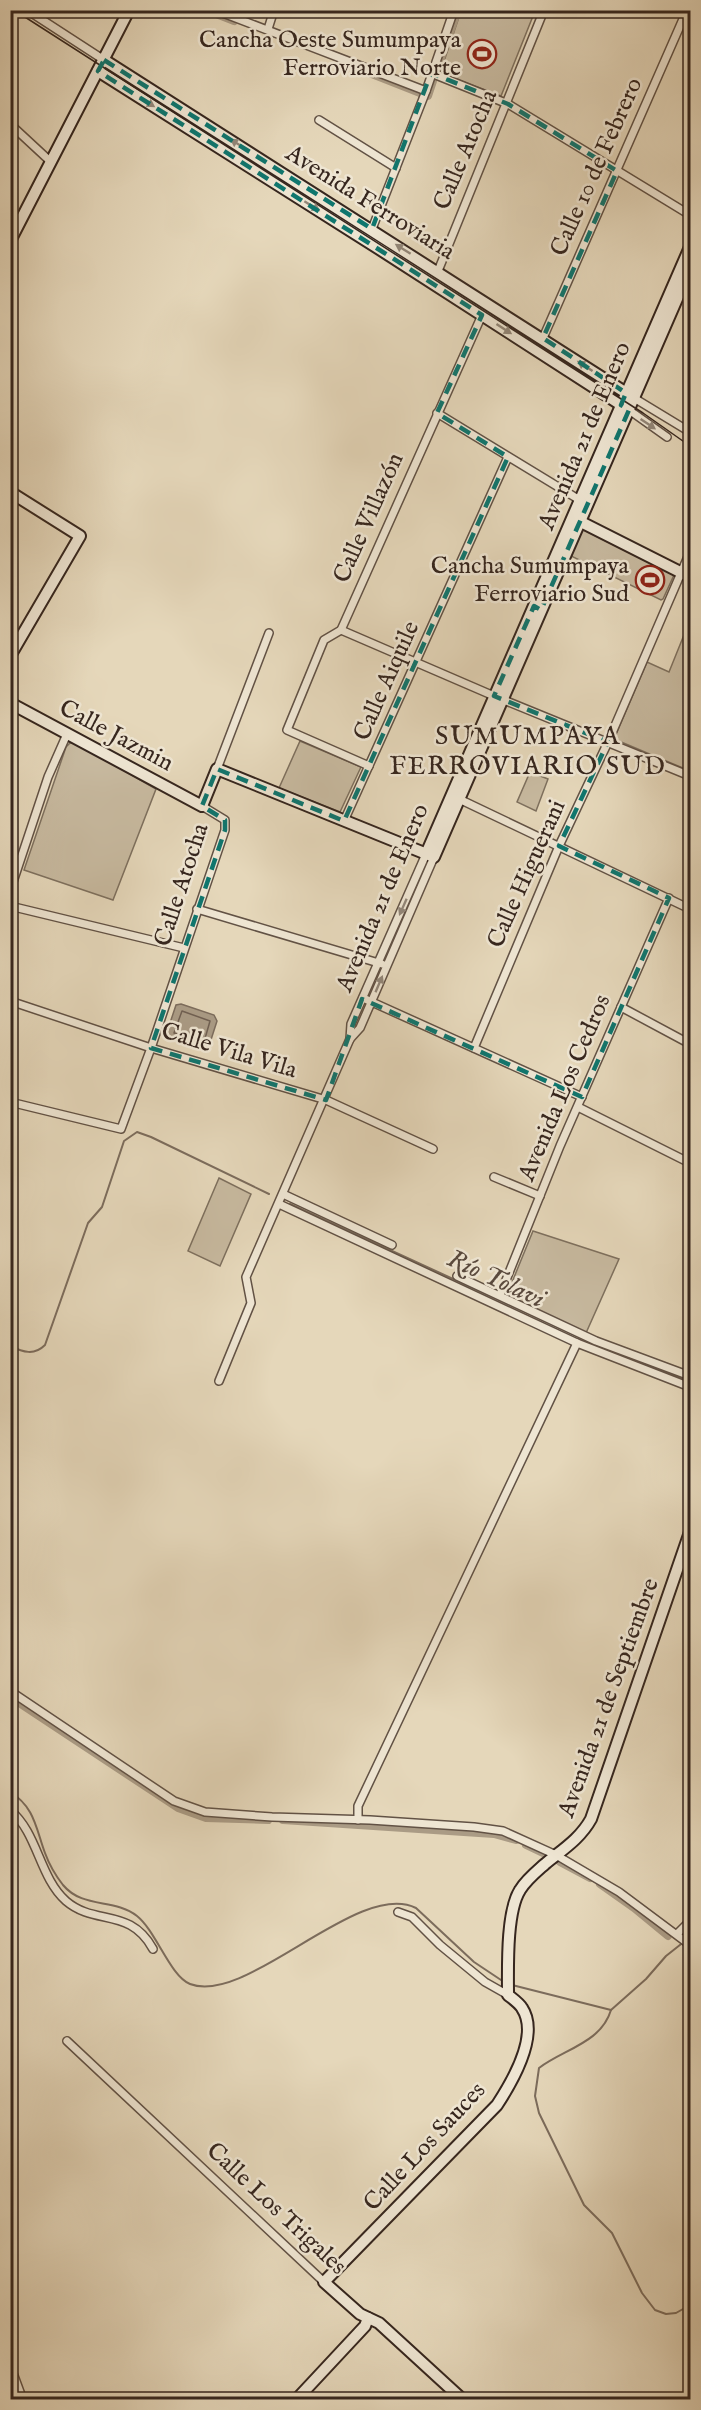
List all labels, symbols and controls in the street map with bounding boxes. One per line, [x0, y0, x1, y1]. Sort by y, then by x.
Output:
place label: Cancha Oeste Sumumpaya Ferroviario Norte [199, 25, 462, 84]
sports icon: Cancha Oeste Sumumpaya Ferroviario Norte [466, 38, 498, 70]
street label: Calle 10 de Febrero [544, 73, 650, 261]
street label: Calle Atocha [427, 85, 505, 215]
one-way arrow [139, 96, 155, 107]
street label: Avenida Ferroviaria [279, 138, 461, 268]
one-way arrow [230, 139, 246, 150]
one-way arrow [304, 200, 320, 211]
one-way arrow [395, 244, 411, 255]
one-way arrow [496, 323, 512, 334]
street label: Avenida 21 de Enero [531, 337, 639, 536]
one-way arrow [577, 360, 593, 371]
one-way arrow [640, 418, 656, 429]
street label: Calle Villazón [327, 448, 412, 588]
place label: Cancha Sumumpaya Ferroviario Sud [431, 551, 630, 610]
sports icon: Cancha Sumumpaya Ferroviario Sud [634, 564, 666, 596]
street label: Calle Aiquile [347, 616, 427, 746]
street label: Calle Jazmin [53, 693, 179, 779]
district label: SUMUMPAYA FERROVIARIO SUD [390, 720, 666, 783]
street label: Calle Higuerani [481, 795, 573, 953]
street label: Avenida 21 de Enero [329, 799, 437, 998]
street label: Calle Atocha [148, 819, 217, 950]
one-way arrow [397, 898, 407, 916]
one-way arrow [375, 975, 384, 993]
street label: Avenida Los Cedros [511, 990, 618, 1187]
street label: Calle Vila Vila [157, 1016, 301, 1086]
water label: Río Tolavi [442, 1242, 551, 1317]
street label: Avenida 21 de Septiembre [551, 1574, 667, 1823]
street label: Calle Los Sauces [357, 2076, 493, 2218]
street label: Calle Los Trigales [199, 2136, 353, 2282]

